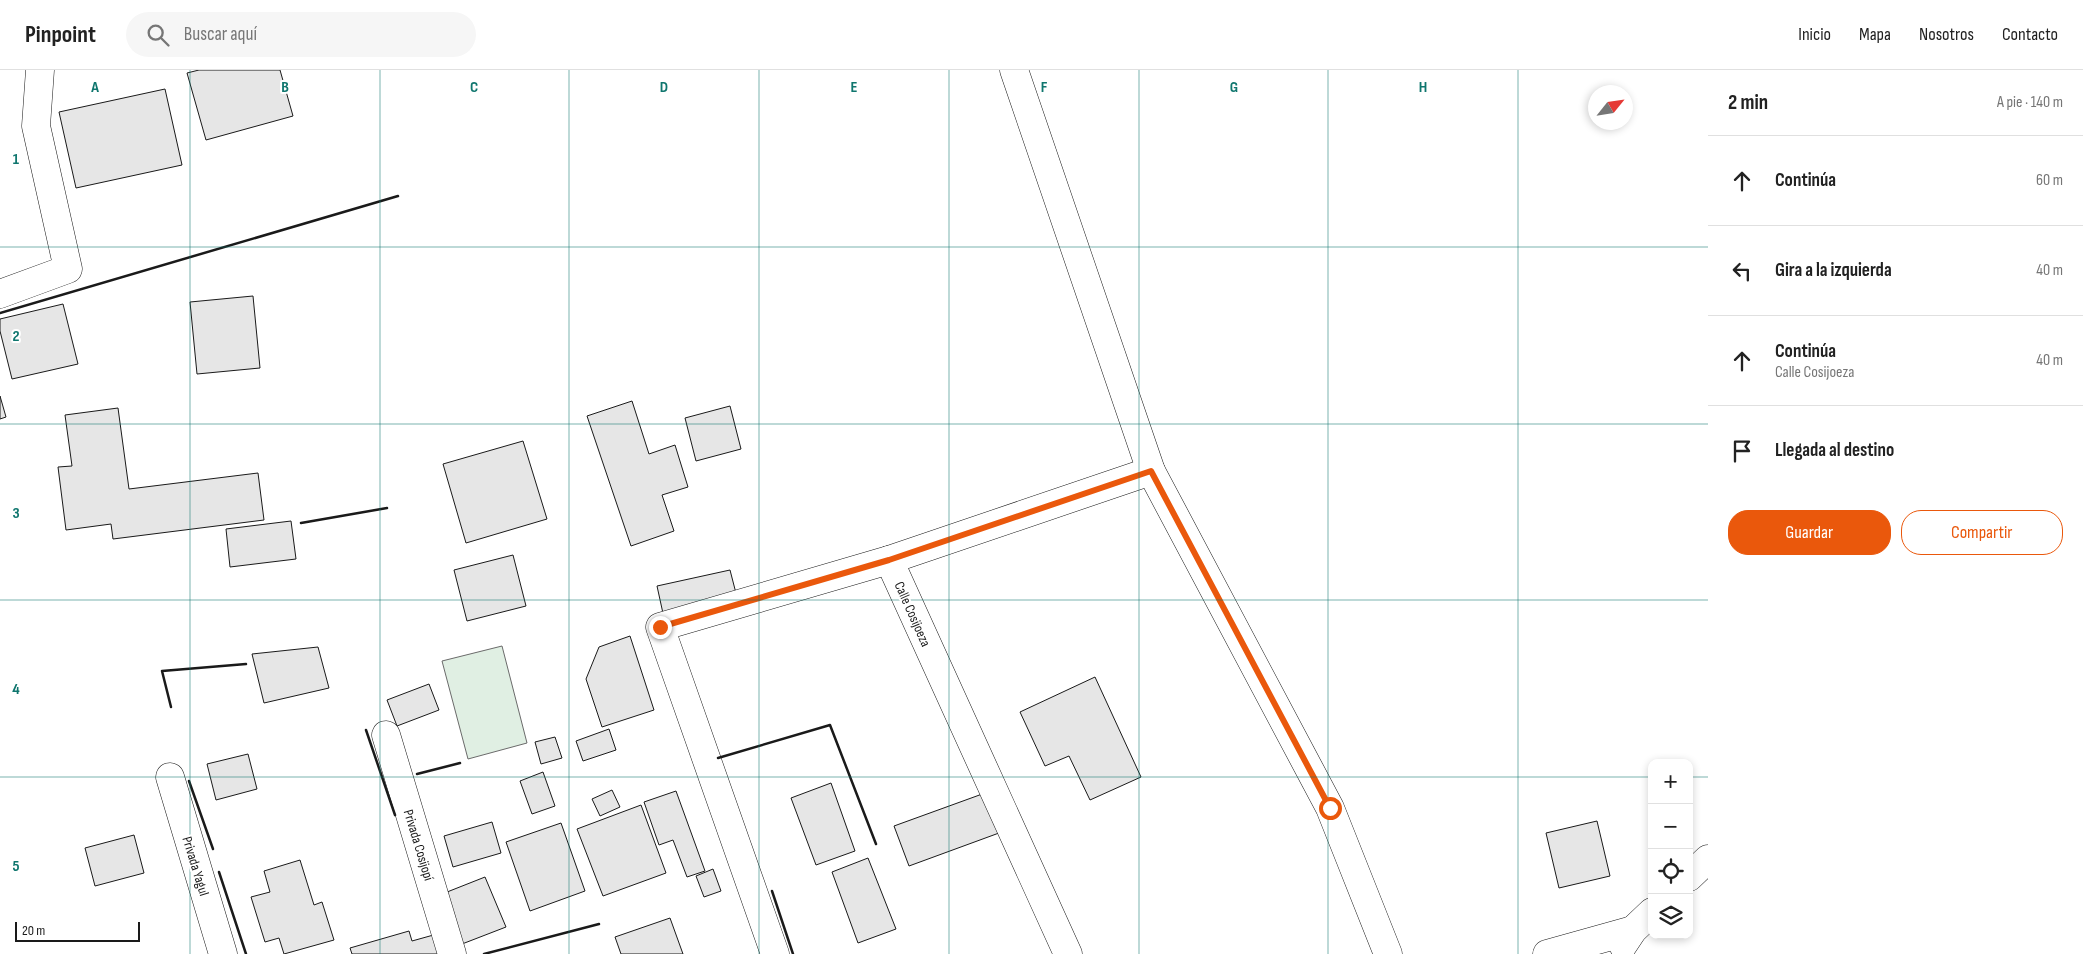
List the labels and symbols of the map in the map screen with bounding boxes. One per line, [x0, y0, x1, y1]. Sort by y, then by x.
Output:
text: A [90, 78, 99, 97]
text: B [281, 78, 289, 97]
text: C [470, 78, 478, 97]
text: D [660, 78, 668, 97]
text: E [851, 78, 858, 97]
text: F [1041, 78, 1048, 97]
text: G [1230, 78, 1238, 97]
text: H [1419, 78, 1427, 97]
north arrow [1588, 85, 1633, 130]
text: 1 [13, 150, 20, 169]
text: 2 [12, 327, 20, 346]
text: 3 [12, 504, 20, 523]
street label: Calle Cosijoeza [891, 579, 934, 649]
route end [649, 616, 672, 639]
text: 4 [12, 680, 20, 699]
route start [1319, 797, 1342, 820]
street label: Privada Cosijopí [400, 808, 437, 883]
street label: Privada Yagul [178, 834, 213, 898]
text: 5 [12, 857, 20, 876]
scale bar [15, 919, 140, 942]

